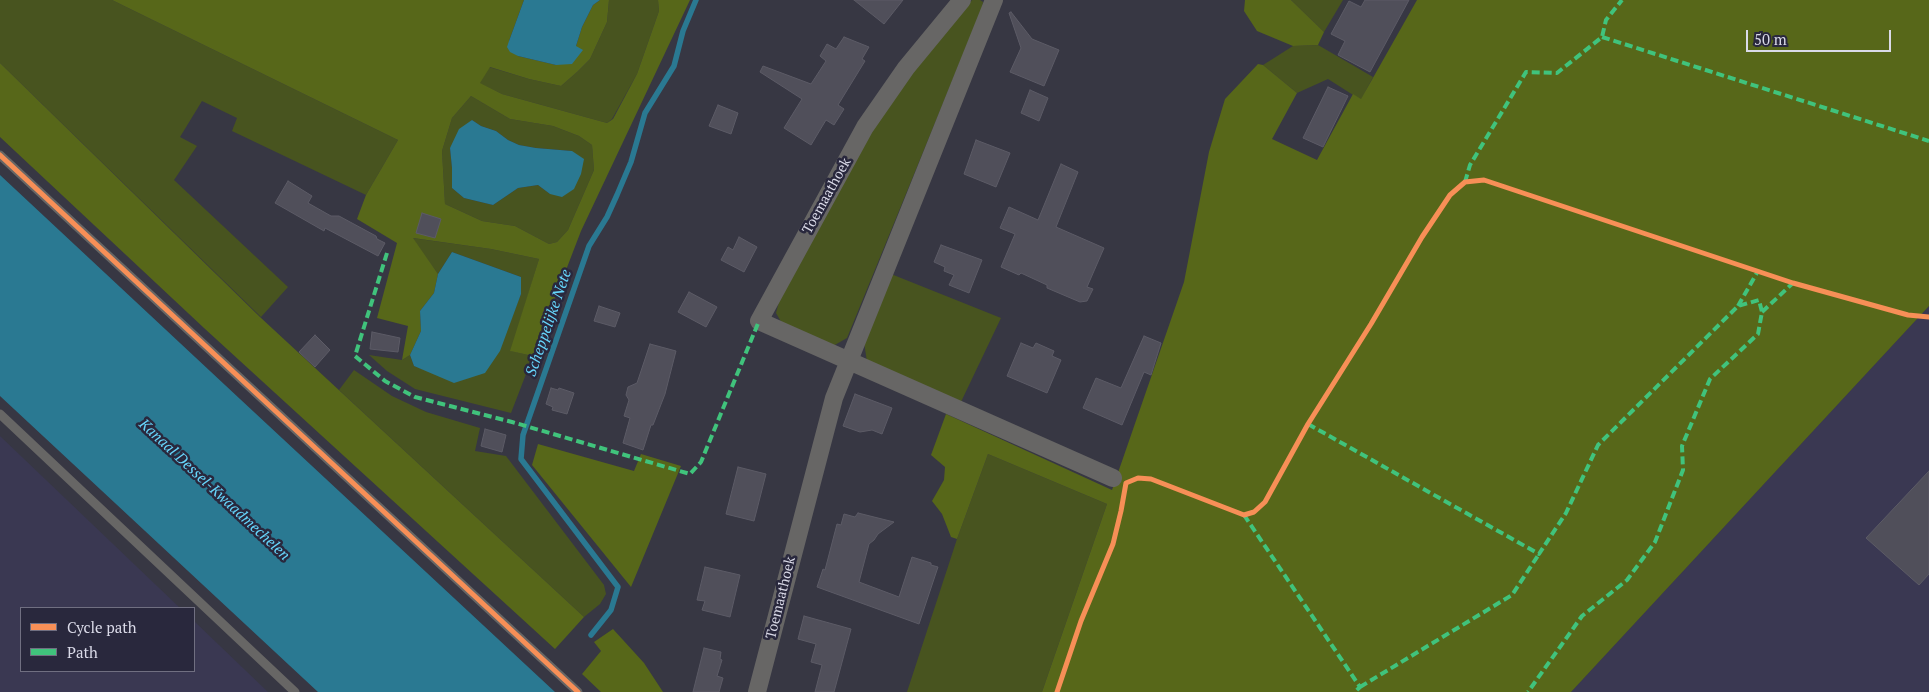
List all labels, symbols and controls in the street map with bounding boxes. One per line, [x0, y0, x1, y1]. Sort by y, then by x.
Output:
scale bar [1749, 20, 1894, 52]
text: 50 m [1754, 29, 1787, 49]
street label: Toemaathoek [799, 155, 855, 237]
water label: Scheppelijke Nete [522, 267, 576, 379]
water label: Kanaal Dessel-Kwaadmechelen [135, 415, 293, 565]
street label: Toemaathoek [763, 555, 799, 641]
legend [20, 607, 195, 672]
text: Cycle path [67, 617, 137, 637]
text: Path [67, 642, 98, 662]

